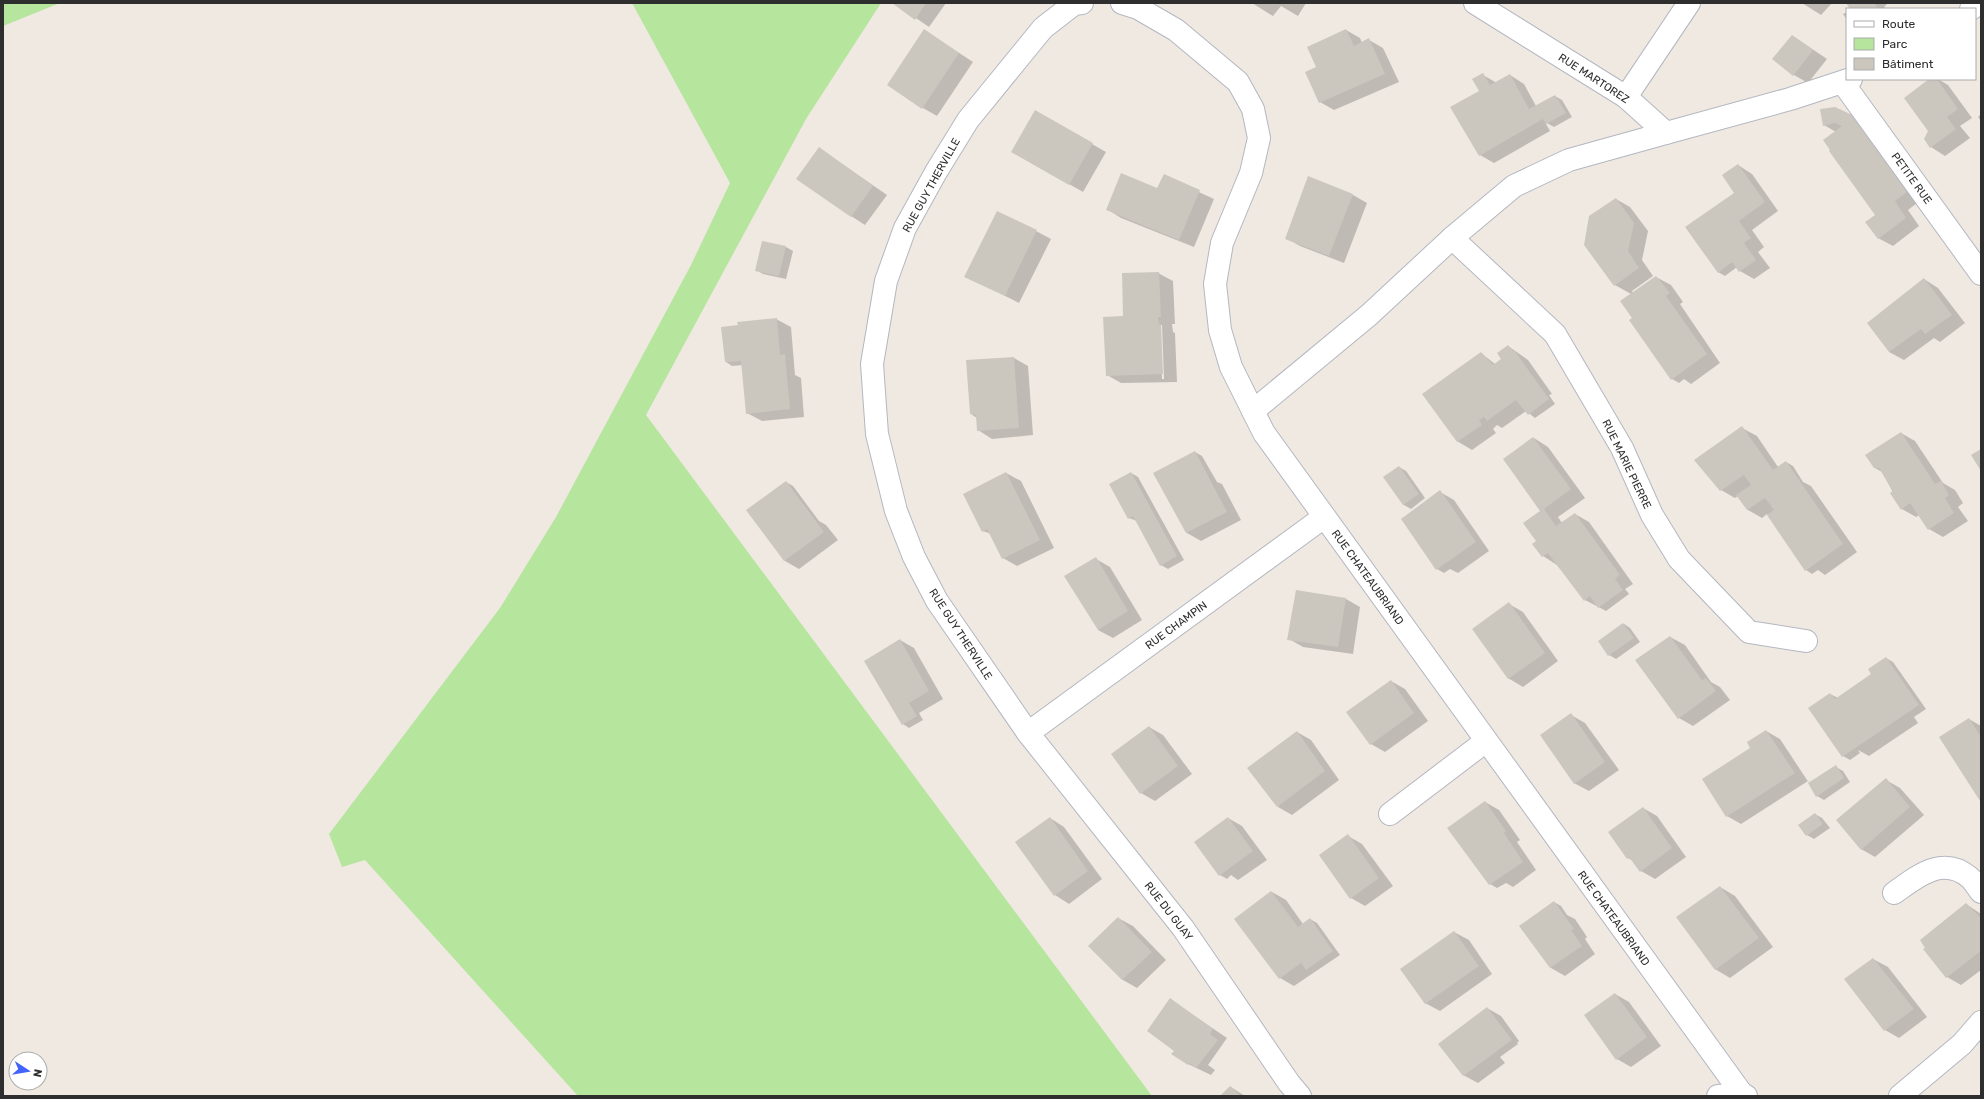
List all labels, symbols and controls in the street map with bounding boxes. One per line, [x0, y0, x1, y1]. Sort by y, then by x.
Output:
legend [1846, 8, 1976, 80]
text: Route [1882, 17, 1916, 31]
text: Parc [1882, 37, 1908, 51]
street label: RUE MARTOREZ [1556, 51, 1632, 106]
text: Bâtiment [1882, 57, 1934, 71]
street label: RUE GUY THERVILLE [900, 136, 963, 235]
street label: PETITE RUE [1889, 150, 1935, 207]
street label: RUE MARIE PIERRE [1599, 417, 1654, 511]
street label: RUE CHATEAUBRIAND [1329, 527, 1406, 627]
street label: RUE GUY THERVILLE [926, 586, 995, 682]
street label: RUE CHAMPIN [1143, 599, 1210, 652]
street label: RUE CHATEAUBRIAND [1575, 868, 1652, 968]
street label: RUE DU GUAY [1142, 879, 1196, 943]
north arrow [8, 1051, 48, 1091]
text: N [30, 1068, 44, 1078]

